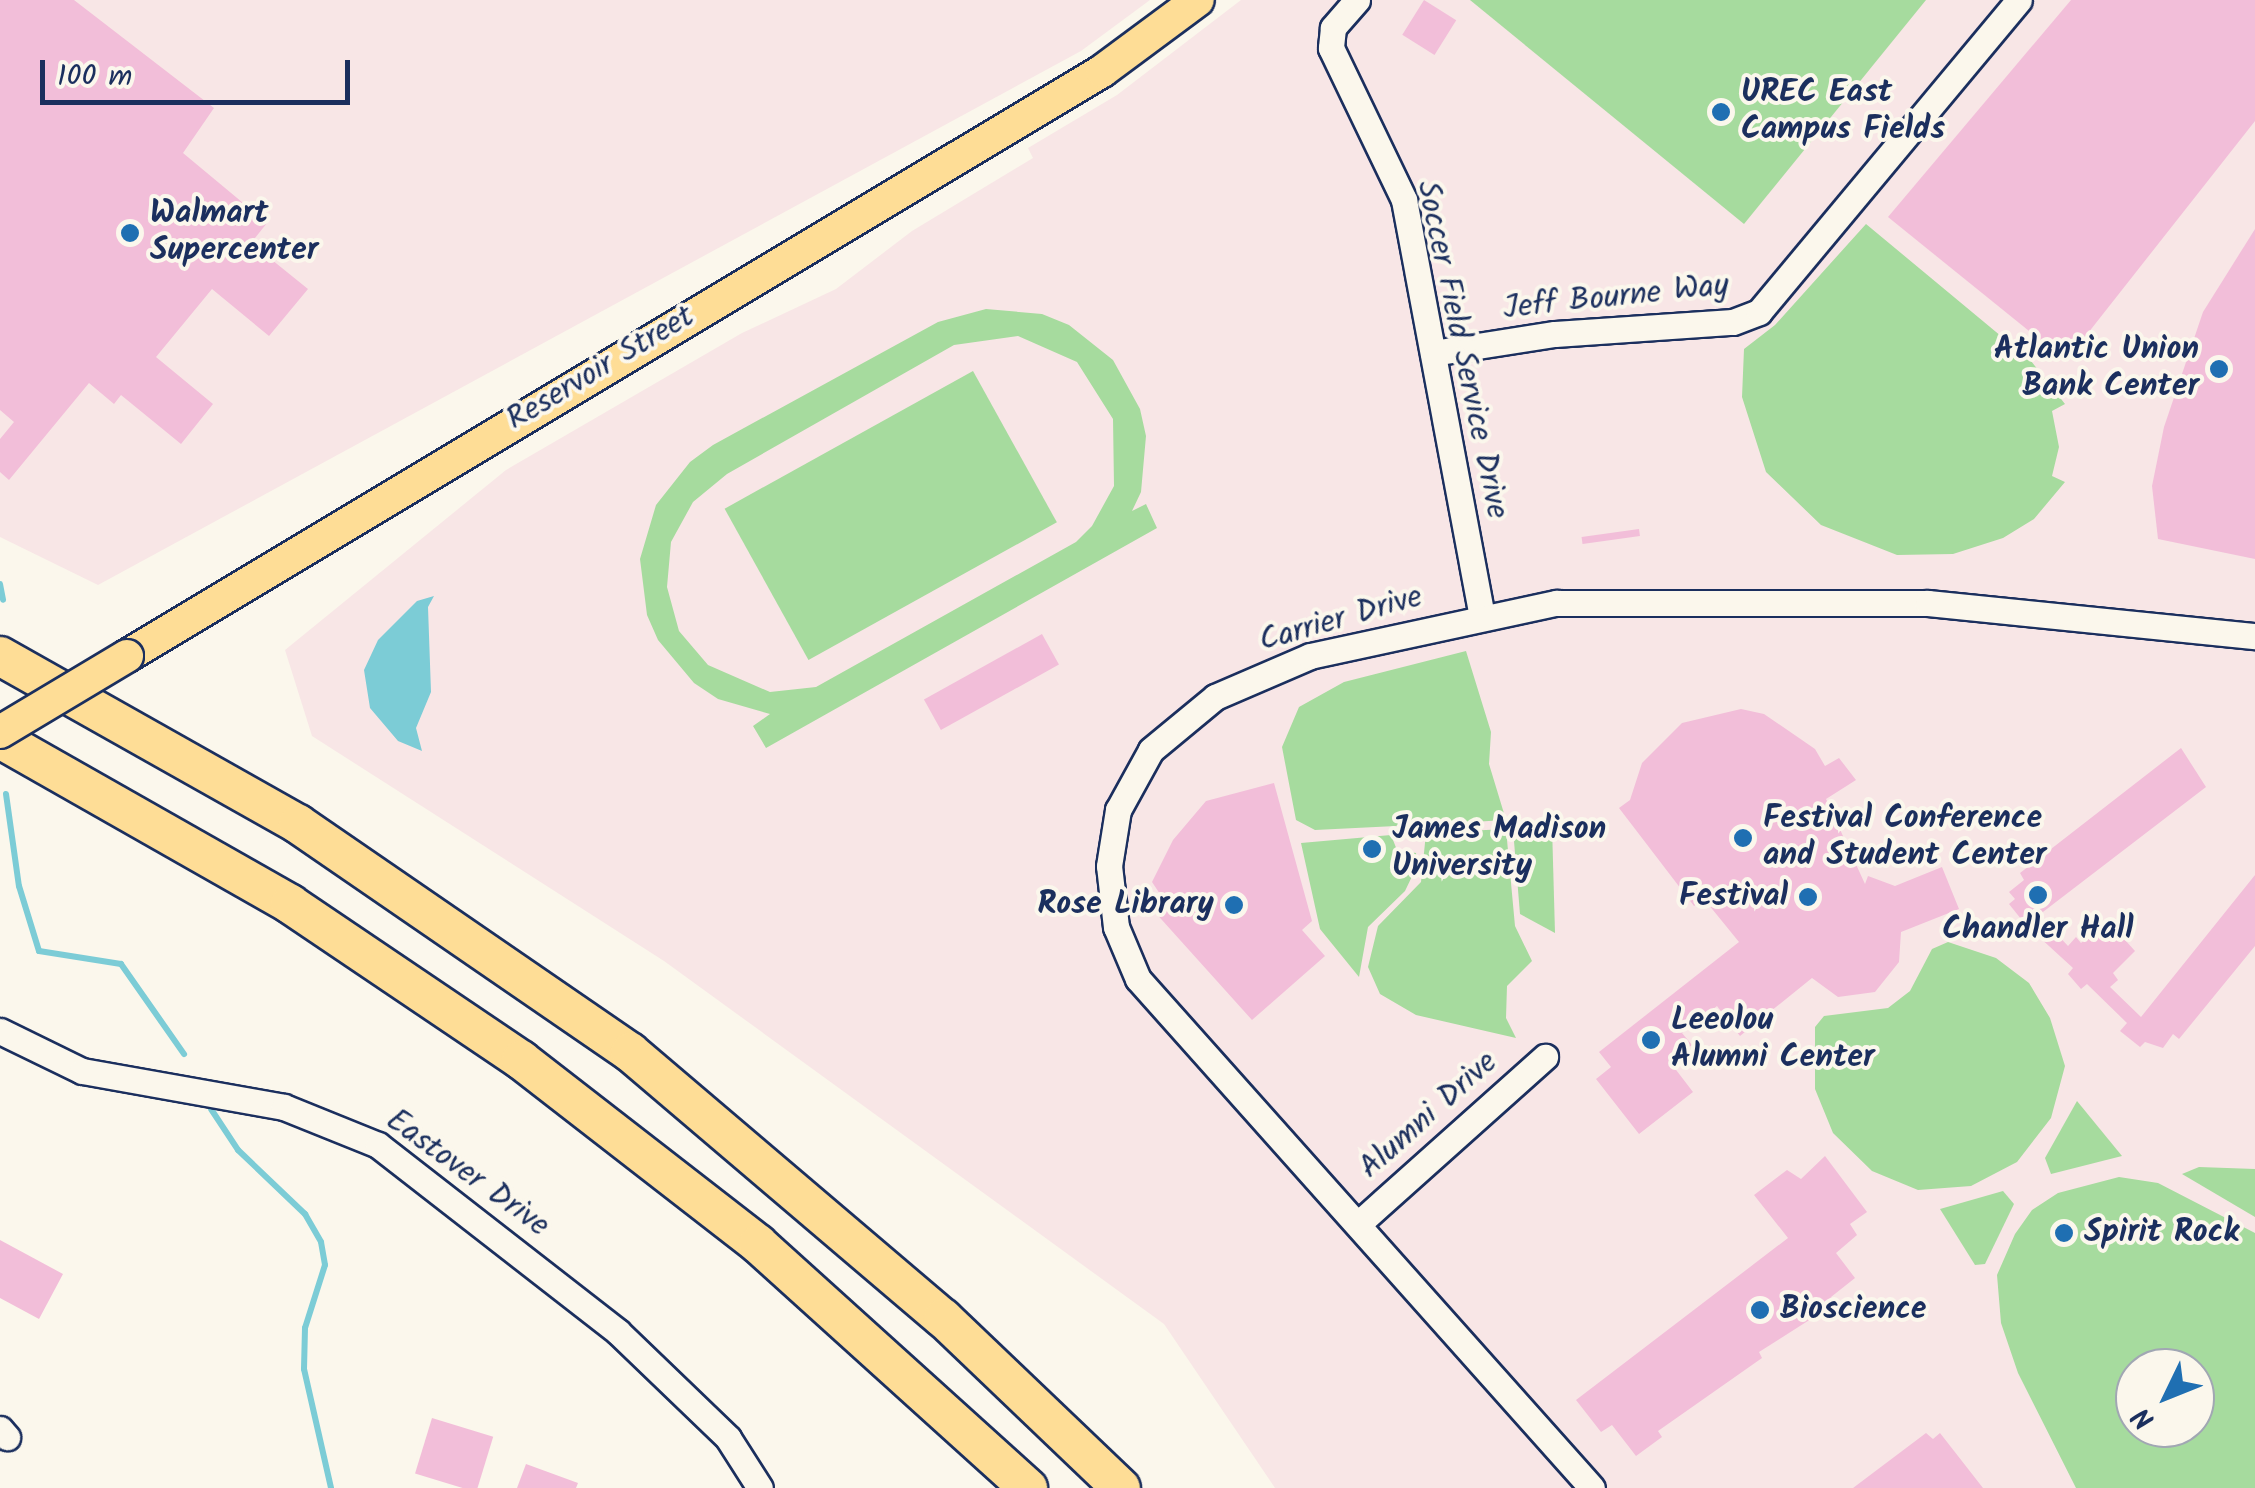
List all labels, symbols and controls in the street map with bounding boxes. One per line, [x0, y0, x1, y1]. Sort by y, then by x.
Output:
scale bar [45, 40, 355, 102]
text: 100 m [57, 53, 132, 101]
place label: UREC East Campus Fields [1741, 75, 1945, 150]
marker: UREC East Campus Fields [1710, 101, 1732, 123]
street label: Soccer Field Service Drive [1406, 178, 1516, 522]
place label: Walmart Supercenter [150, 196, 318, 271]
marker: Walmart Supercenter [119, 222, 141, 244]
street label: Jeff Bourne Way [1501, 267, 1731, 329]
street label: Reservoir Street [500, 298, 702, 440]
place label: Atlantic Union Bank Center [1994, 332, 2199, 407]
marker: Atlantic Union Bank Center [2208, 358, 2230, 380]
street label: Carrier Drive [1255, 578, 1427, 662]
place label: Festival Conference and Student Center [1763, 801, 2046, 876]
place label: James Madison University [1392, 812, 1606, 887]
marker: Festival Conference and Student Center [1732, 827, 1754, 849]
marker: James Madison University [1361, 838, 1383, 860]
place label: Festival [1679, 878, 1788, 916]
marker: Chandler Hall [2027, 884, 2049, 906]
place label: Rose Library [1037, 886, 1214, 924]
marker: Festival [1797, 886, 1819, 908]
marker: Rose Library [1223, 894, 1245, 916]
place label: Chandler Hall [1942, 911, 2134, 949]
place label: Leeolou Alumni Center [1671, 1003, 1875, 1078]
marker: Leeolou Alumni Center [1640, 1029, 1662, 1051]
street label: Alumni Drive [1352, 1044, 1506, 1188]
street label: Eastover Drive [378, 1102, 556, 1246]
place label: Spirit Rock [2084, 1214, 2239, 1252]
marker: Spirit Rock [2053, 1222, 2075, 1244]
place label: Bioscience [1780, 1291, 1926, 1329]
marker: Bioscience [1749, 1299, 1771, 1321]
north arrow [2115, 1348, 2215, 1448]
text: N [2122, 1396, 2167, 1439]

